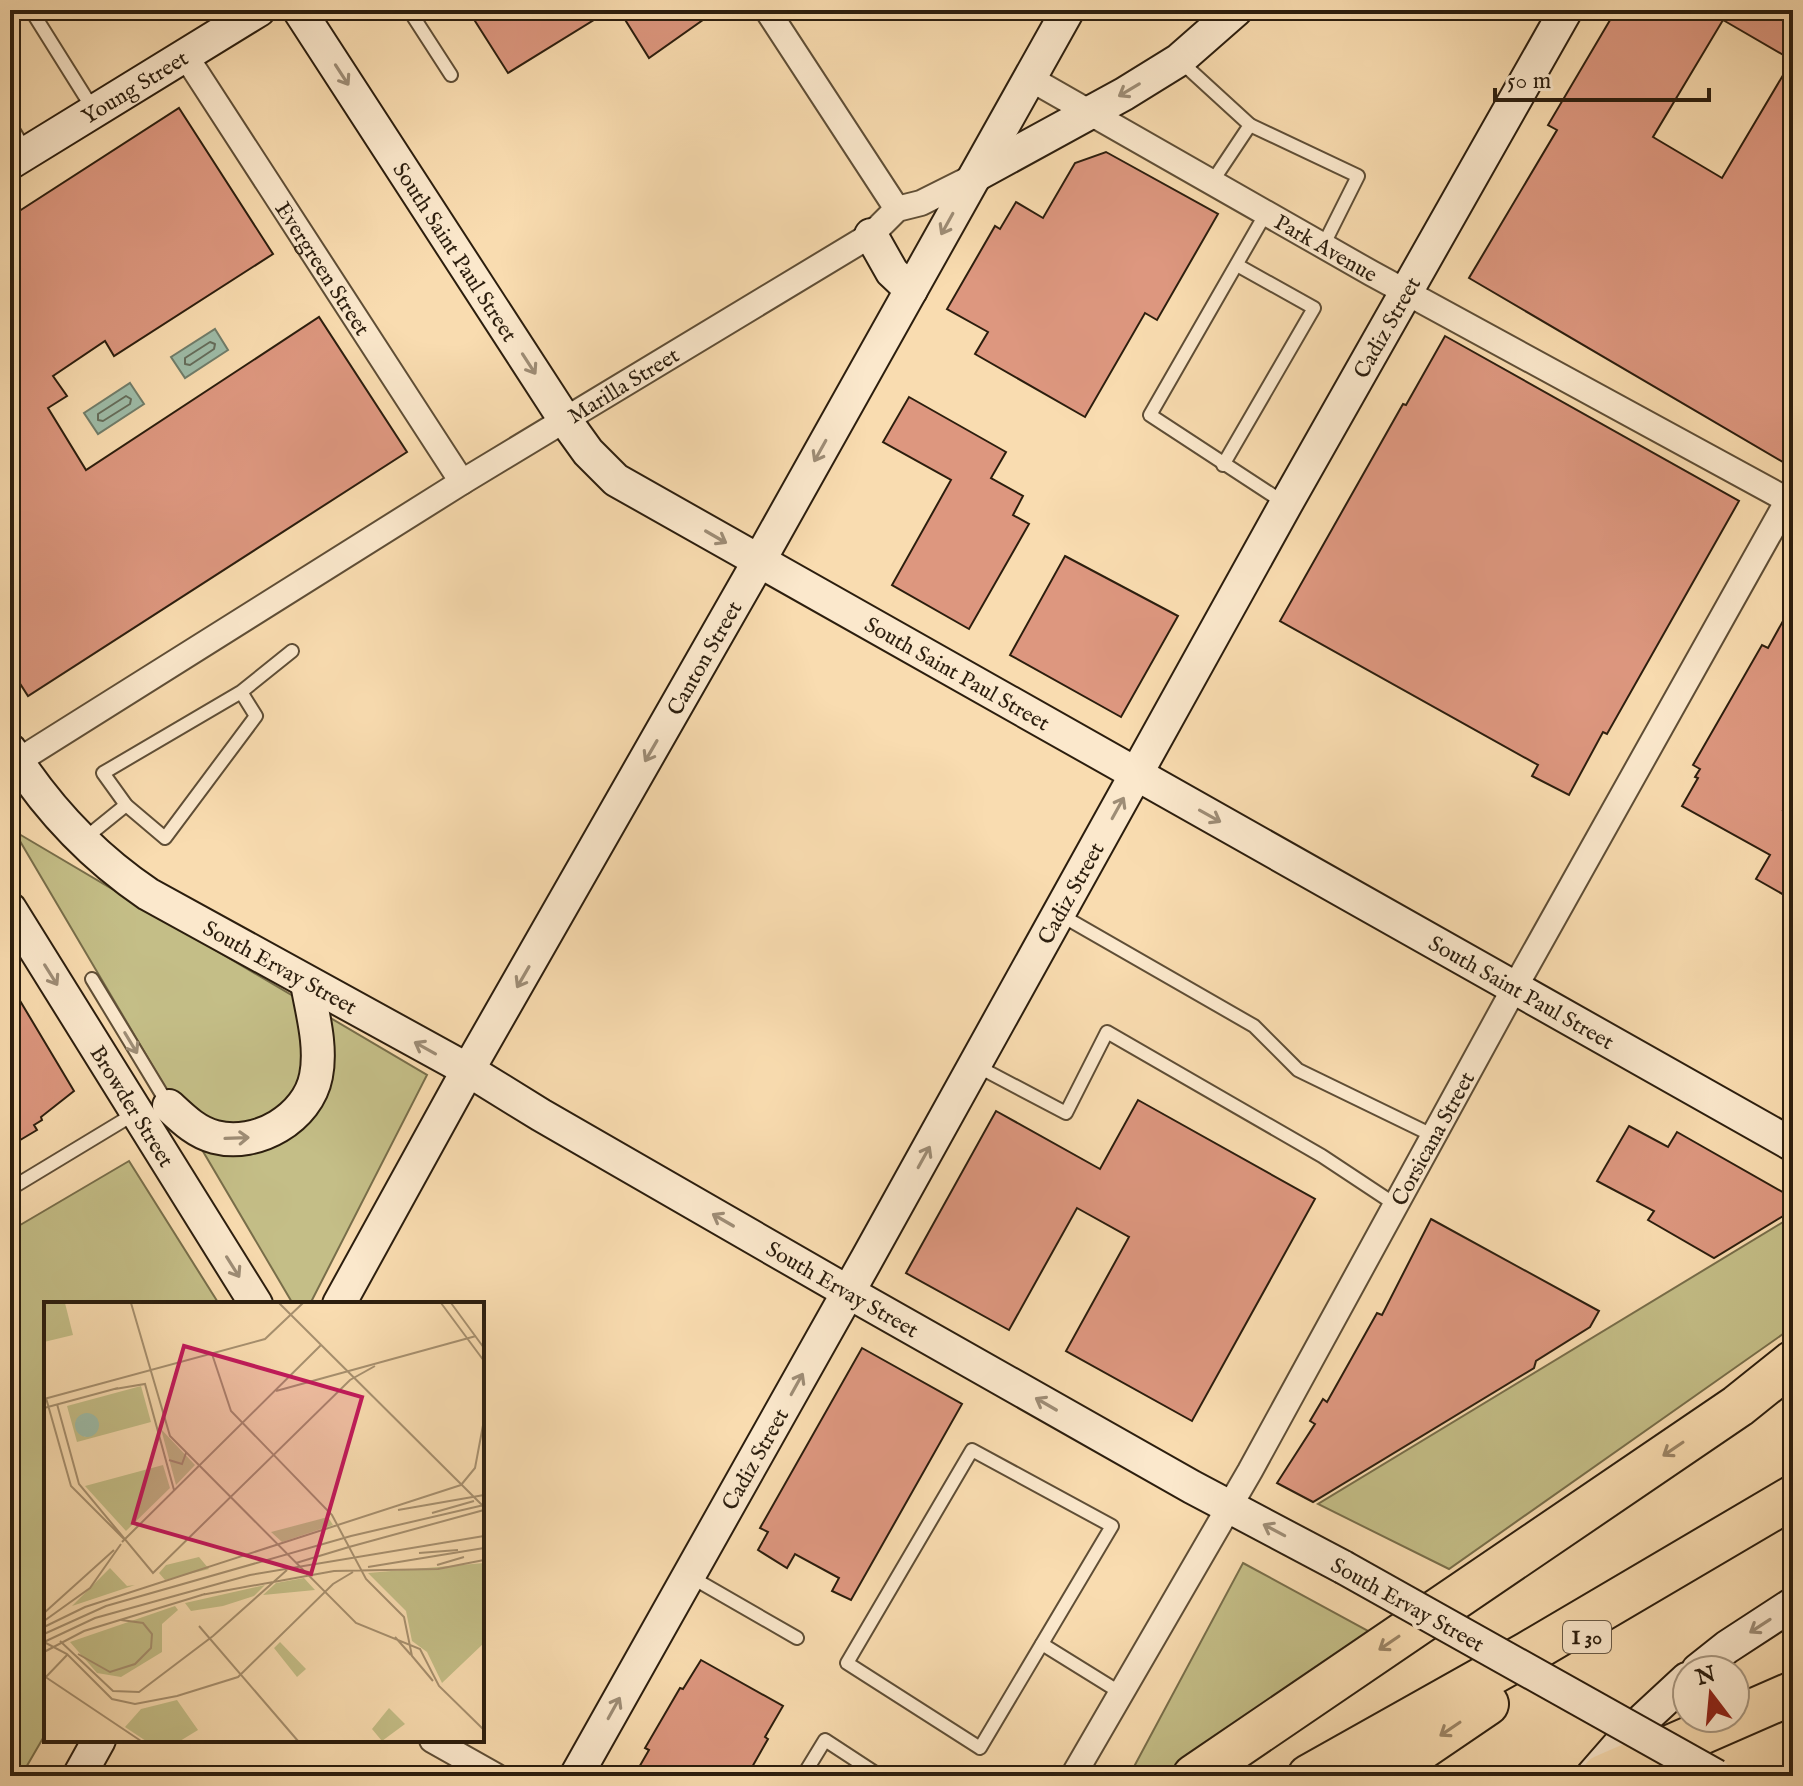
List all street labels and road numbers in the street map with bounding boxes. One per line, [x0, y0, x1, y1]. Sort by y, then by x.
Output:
street label: Young Street [77, 45, 194, 132]
street label: South Saint Paul Street [386, 158, 523, 348]
street label: Evergreen Street [268, 197, 376, 342]
street label: Park Avenue [1269, 209, 1382, 290]
street label: Cadiz Street [1348, 272, 1428, 384]
street label: Marilla Street [563, 342, 685, 431]
street label: Canton Street [662, 596, 749, 721]
street label: South Saint Paul Street [859, 611, 1055, 738]
street label: Cadiz Street [1032, 837, 1112, 950]
street label: South Ervay Street [198, 915, 362, 1022]
street label: South Saint Paul Street [1423, 930, 1619, 1057]
street label: Browder Street [83, 1041, 180, 1173]
street label: Corsicana Street [1386, 1067, 1482, 1211]
street label: South Ervay Street [760, 1236, 923, 1345]
street label: Cadiz Street [716, 1403, 796, 1516]
street label: South Ervay Street [1325, 1552, 1489, 1660]
road number: I 30 [1563, 1621, 1611, 1653]

